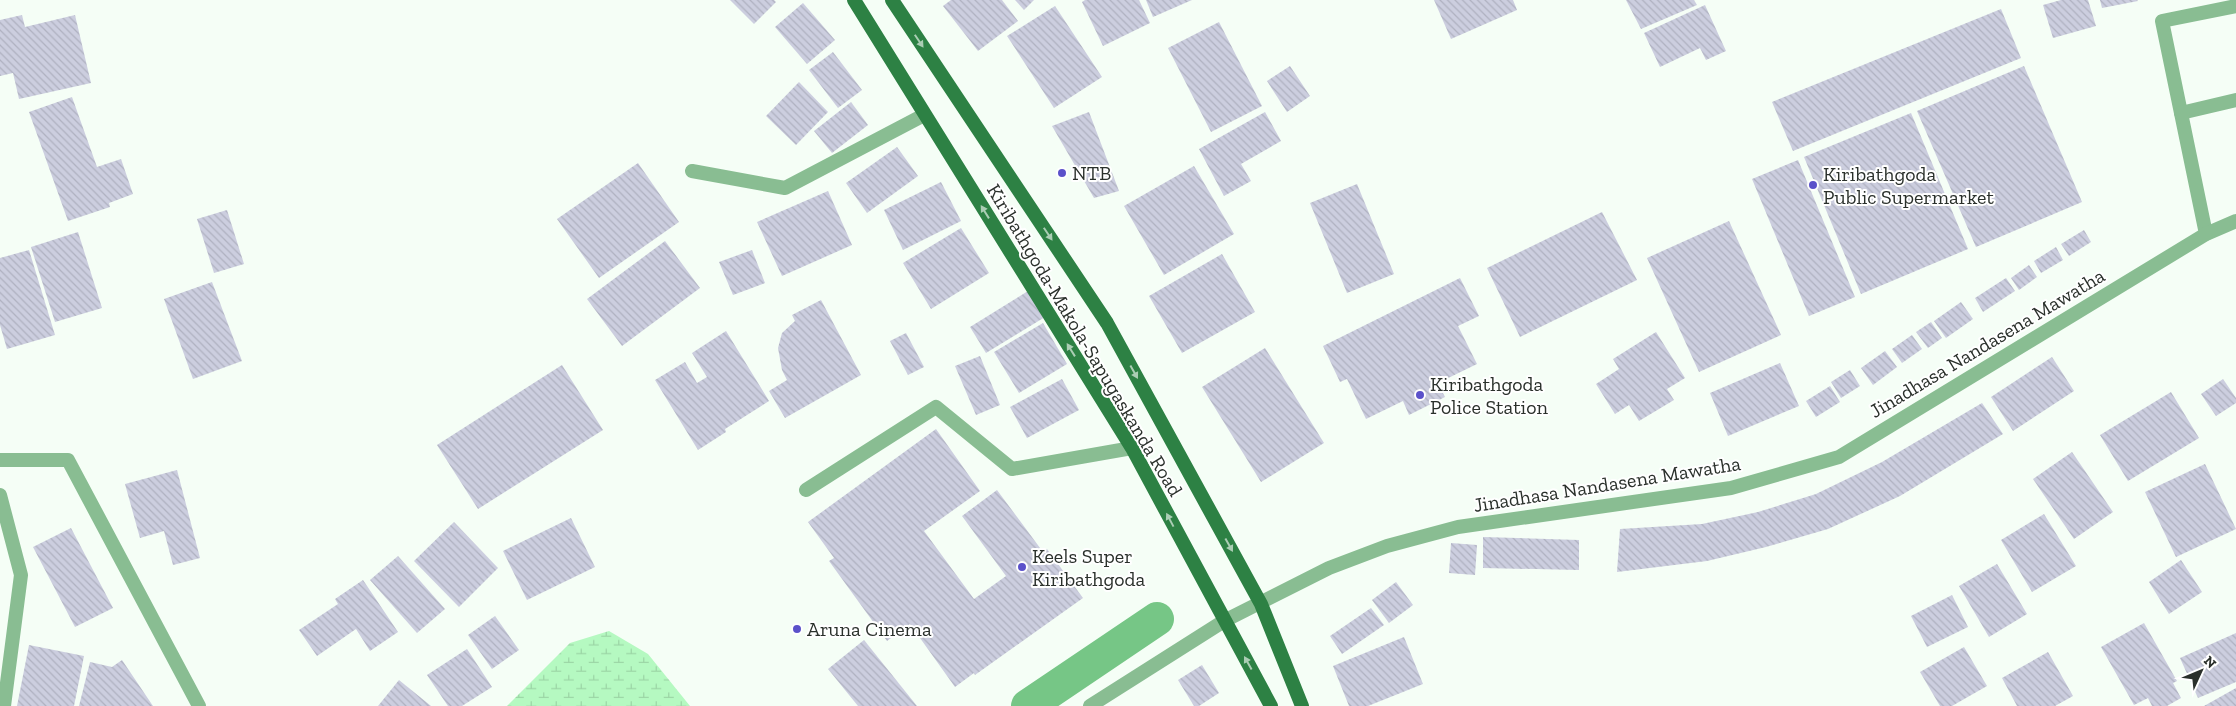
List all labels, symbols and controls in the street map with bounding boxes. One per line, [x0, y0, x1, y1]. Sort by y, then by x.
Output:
one-way arrow [914, 34, 924, 47]
place label: NTB [1072, 161, 1111, 185]
place label: Kiribathgoda Public Supermarket [1823, 162, 1994, 209]
marker: NTB [1056, 167, 1068, 179]
street label: Kiribathgoda-Makola-Sapugaskanda Road [982, 179, 1188, 501]
marker: Kiribathgoda Public Supermarket [1807, 179, 1819, 191]
one-way arrow [980, 205, 989, 219]
one-way arrow [1043, 228, 1053, 241]
street label: Jinadhasa Nandasena Mawatha [1865, 263, 2109, 423]
one-way arrow [1066, 343, 1075, 356]
one-way arrow [1130, 365, 1138, 379]
place label: Kiribathgoda Police Station [1430, 372, 1548, 419]
marker: Kiribathgoda Police Station [1414, 389, 1426, 401]
street label: Jinadhasa Nandasena Mawatha [1472, 451, 1743, 517]
one-way arrow [1166, 513, 1175, 527]
one-way arrow [1225, 538, 1233, 552]
place label: Keels Super Kiribathgoda [1032, 544, 1146, 591]
marker: Keels Super Kiribathgoda [1016, 561, 1028, 573]
place label: Aruna Cinema [807, 617, 932, 641]
marker: Aruna Cinema [791, 623, 803, 635]
north arrow [2176, 646, 2226, 696]
text: N [2200, 653, 2220, 672]
one-way arrow [1243, 657, 1252, 670]

